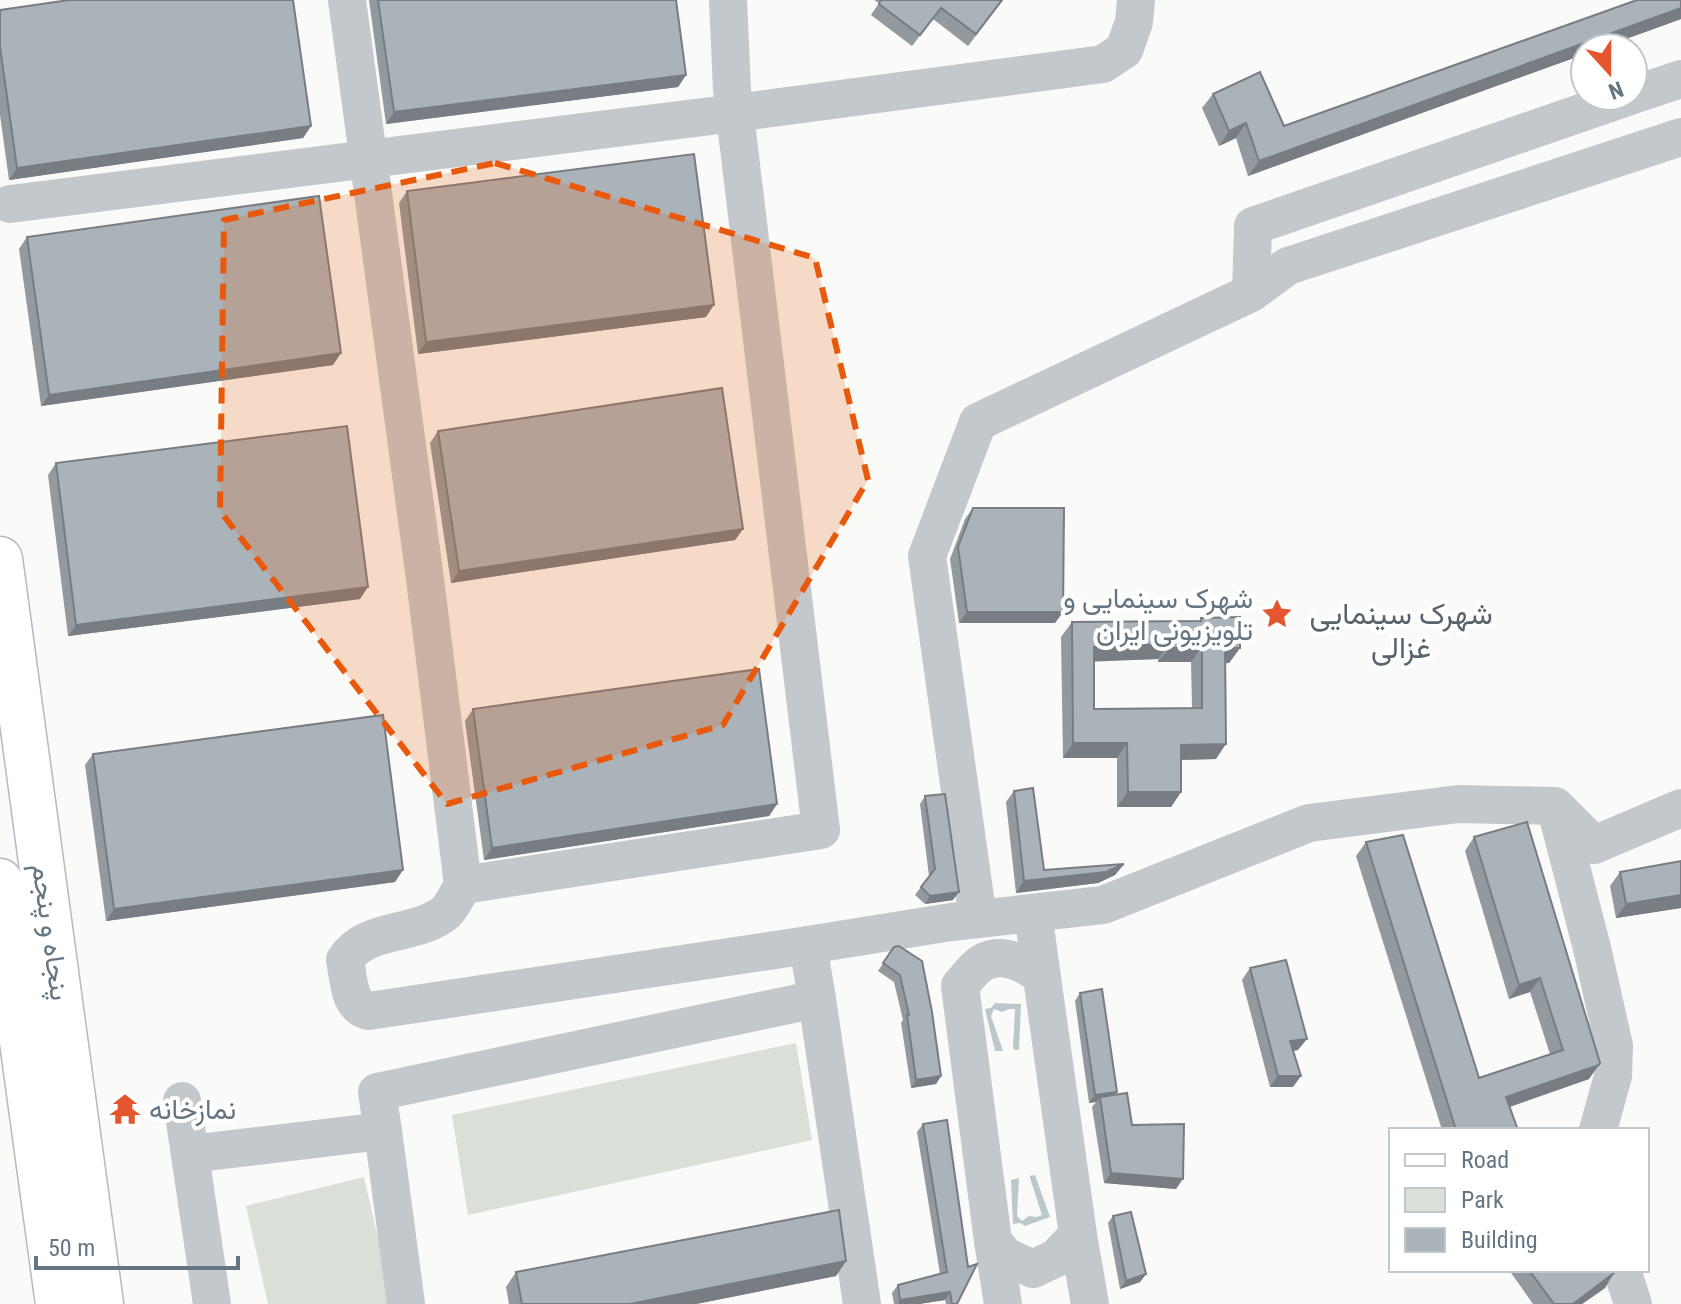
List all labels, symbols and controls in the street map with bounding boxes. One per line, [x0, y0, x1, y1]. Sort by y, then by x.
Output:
north arrow [1569, 32, 1649, 112]
text: N [1605, 76, 1627, 104]
place label: شهرک سینمایی و تلویزیونی ایران [1063, 582, 1253, 648]
district label: شهرک سینمایی غزالی [1309, 596, 1493, 666]
place icon: شهرک سینمایی و تلویزیونی ایران [1260, 597, 1294, 631]
street label: پنجاه و پنجم [23, 861, 77, 1003]
temple icon: نمازخانه [108, 1092, 142, 1126]
place label: نمازخانه [149, 1093, 236, 1127]
legend [1389, 1128, 1649, 1272]
text: Road [1461, 1146, 1509, 1174]
text: Park [1461, 1186, 1504, 1214]
scale bar [36, 1220, 238, 1270]
text: Building [1461, 1226, 1538, 1254]
text: 50 m [48, 1234, 95, 1262]

